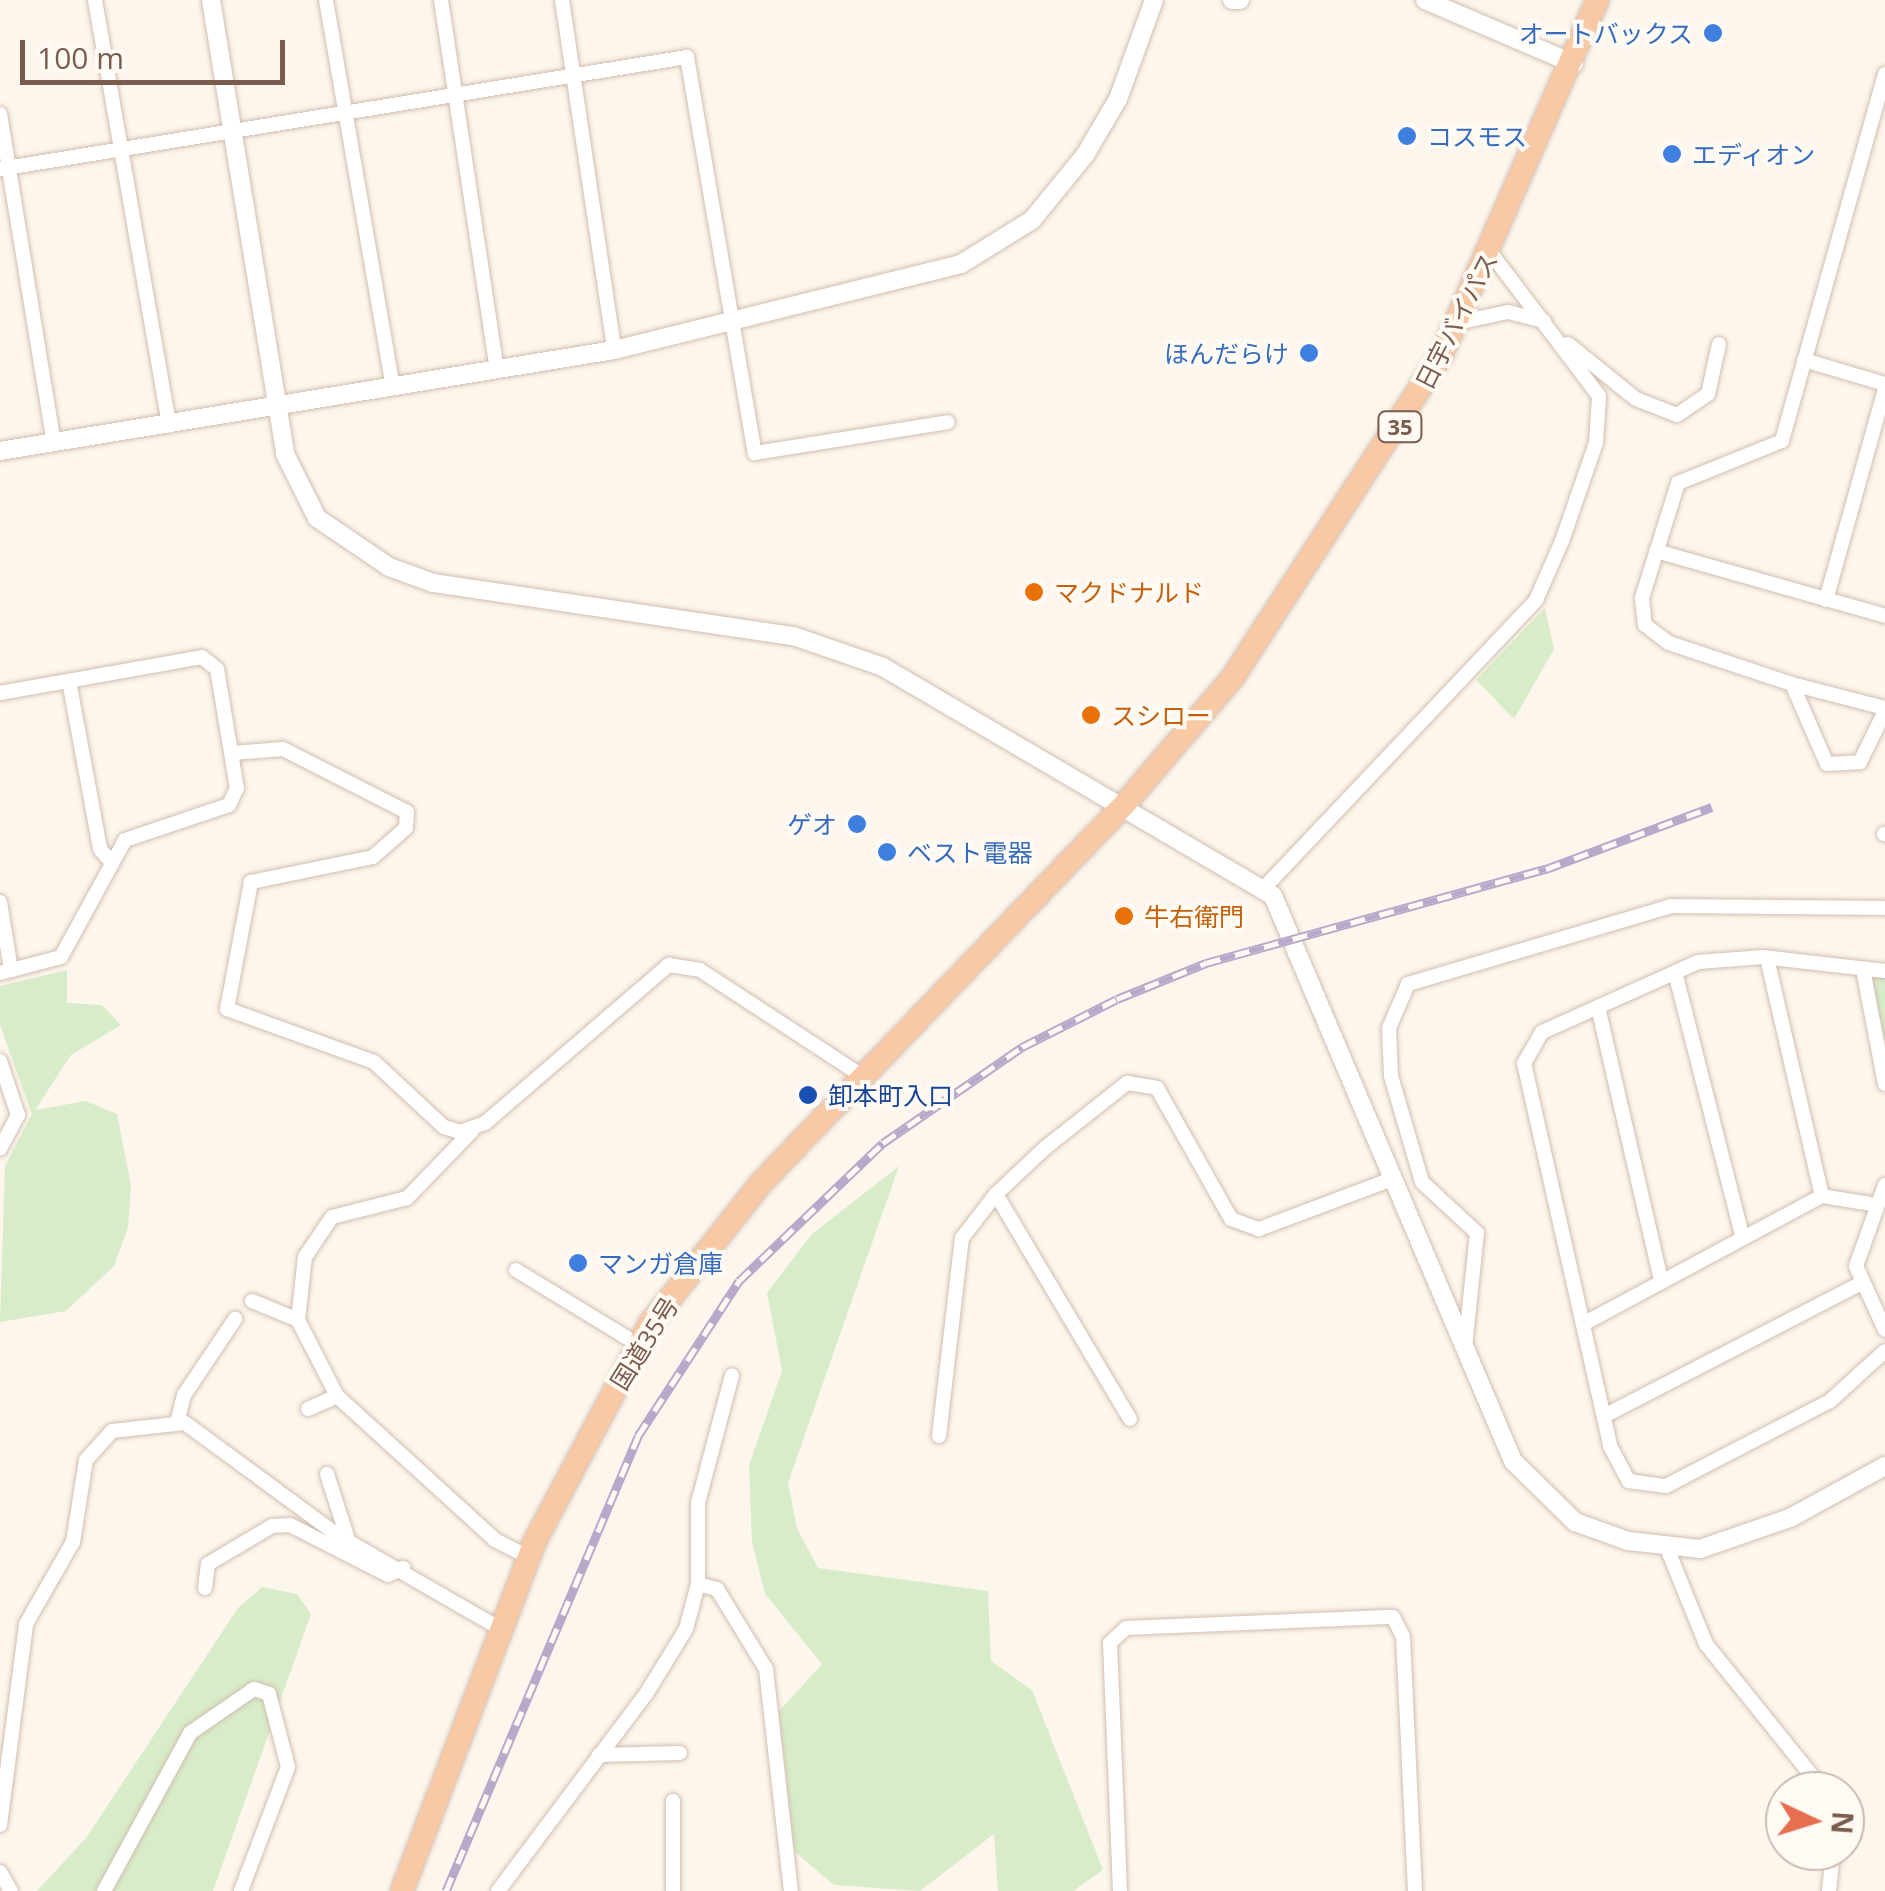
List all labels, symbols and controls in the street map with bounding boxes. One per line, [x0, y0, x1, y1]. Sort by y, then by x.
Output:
place label: オートバックス [1518, 18, 1693, 48]
scale bar [25, 20, 290, 82]
marker: オートバックス [1702, 22, 1724, 44]
text: 100 m [37, 37, 124, 78]
place label: コスモス [1427, 121, 1527, 151]
marker: コスモス [1396, 125, 1418, 147]
place label: エディオン [1692, 139, 1817, 169]
marker: エディオン [1661, 143, 1683, 165]
street label: 日宇バイパス [1409, 247, 1503, 395]
place label: ほんだらけ [1164, 338, 1289, 368]
marker: ほんだらけ [1298, 342, 1320, 364]
road number: 35 [1375, 410, 1425, 444]
place label: マクドナルド [1054, 577, 1204, 607]
marker: マクドナルド [1023, 581, 1045, 603]
place label: スシロー [1111, 700, 1211, 730]
marker: スシロー [1080, 704, 1102, 726]
place label: ゲオ [787, 809, 837, 839]
marker: ゲオ [846, 813, 868, 835]
place label: ベスト電器 [907, 837, 1032, 867]
marker: ベスト電器 [876, 841, 898, 863]
place label: 牛右衛門 [1144, 901, 1244, 931]
marker: 牛右衛門 [1113, 905, 1135, 927]
place label: 卸本町入口 [828, 1080, 953, 1110]
marker: 卸本町入口 [797, 1084, 819, 1106]
place label: マンガ倉庫 [598, 1248, 723, 1278]
marker: マンガ倉庫 [567, 1252, 589, 1274]
street label: 国道35号 [604, 1291, 684, 1395]
north arrow [1765, 1771, 1865, 1871]
text: N [1823, 1810, 1863, 1836]

